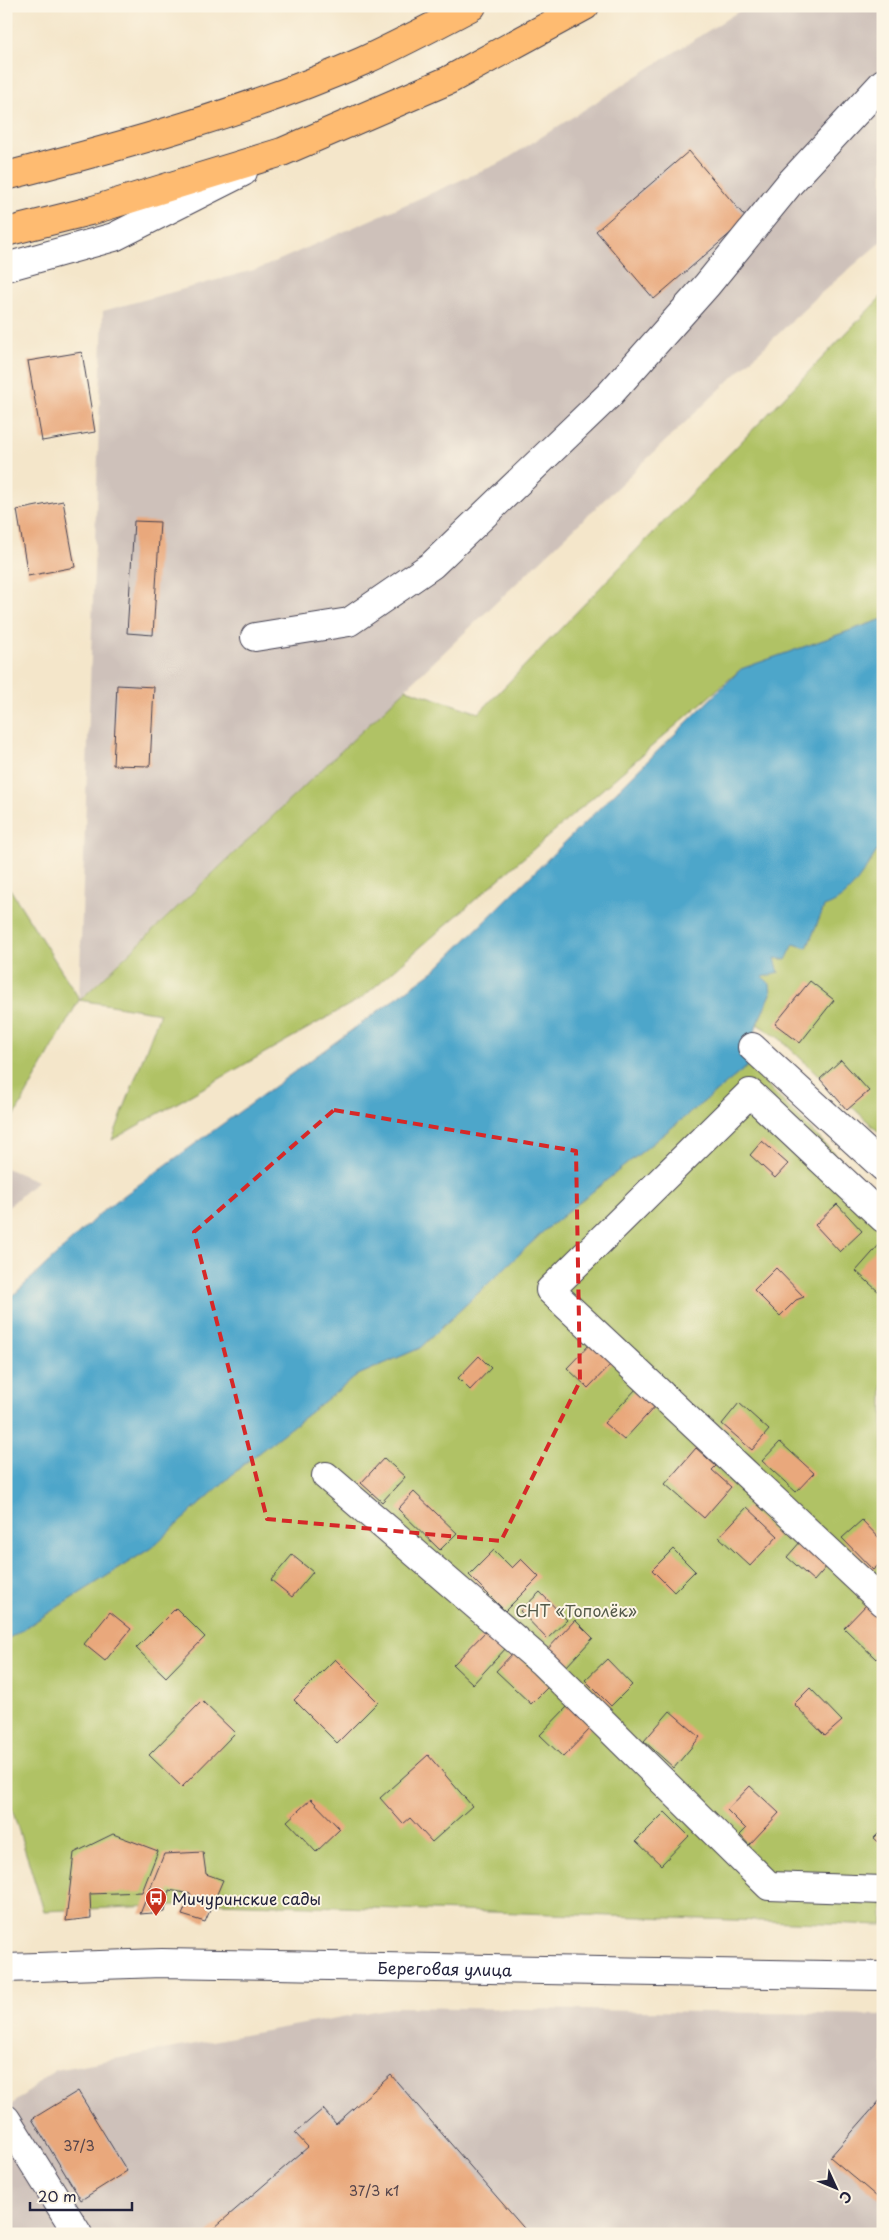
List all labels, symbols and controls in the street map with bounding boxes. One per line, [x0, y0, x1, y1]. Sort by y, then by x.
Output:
park label: СНТ «Тополёк» [515, 1598, 637, 1622]
bus stop icon: Мичуринские сады [144, 1886, 168, 1917]
place label: Мичуринские сады [172, 1886, 321, 1910]
street label: Береговая улица [377, 1955, 512, 1981]
house number: 37/3 [63, 2135, 95, 2156]
north arrow [812, 2162, 862, 2212]
scale bar [30, 2180, 132, 2212]
house number: 37/3 к1 [349, 2180, 399, 2201]
text: 20 m [38, 2184, 77, 2207]
text: С [835, 2186, 857, 2208]

